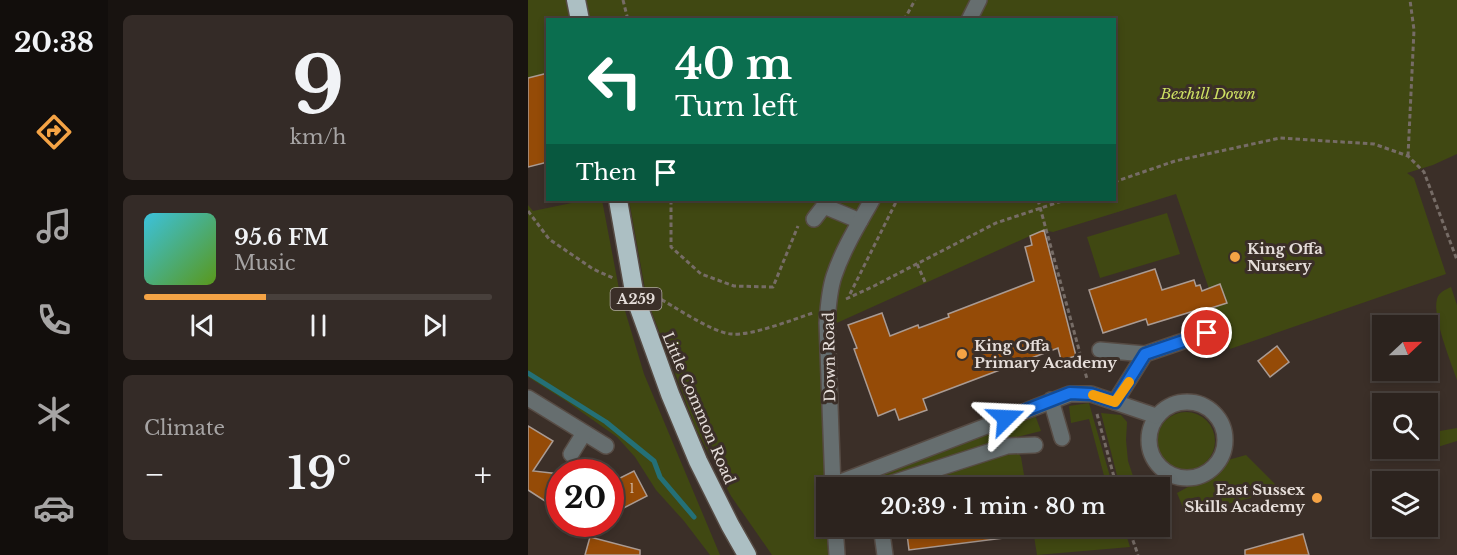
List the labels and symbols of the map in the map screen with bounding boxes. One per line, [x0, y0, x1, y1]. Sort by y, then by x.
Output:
park label: Bexhill Down [1159, 84, 1256, 103]
place label: King Offa Nursery [1247, 239, 1323, 275]
marker: King Offa Nursery [1228, 250, 1242, 264]
road number: A259 [610, 288, 662, 310]
pin [1181, 307, 1232, 358]
street label: Down Road [819, 312, 839, 402]
north arrow [1372, 315, 1438, 381]
street label: Little Common Road [658, 329, 740, 487]
place label: King Offa Primary Academy [974, 336, 1117, 372]
marker: King Offa Primary Academy [955, 347, 969, 361]
position arrow [974, 386, 1038, 450]
speed limit sign: 20 [546, 459, 624, 537]
place label: East Sussex Skills Academy [1185, 480, 1305, 516]
house number: 1 [629, 481, 635, 496]
marker: East Sussex Skills Academy [1310, 491, 1324, 505]

